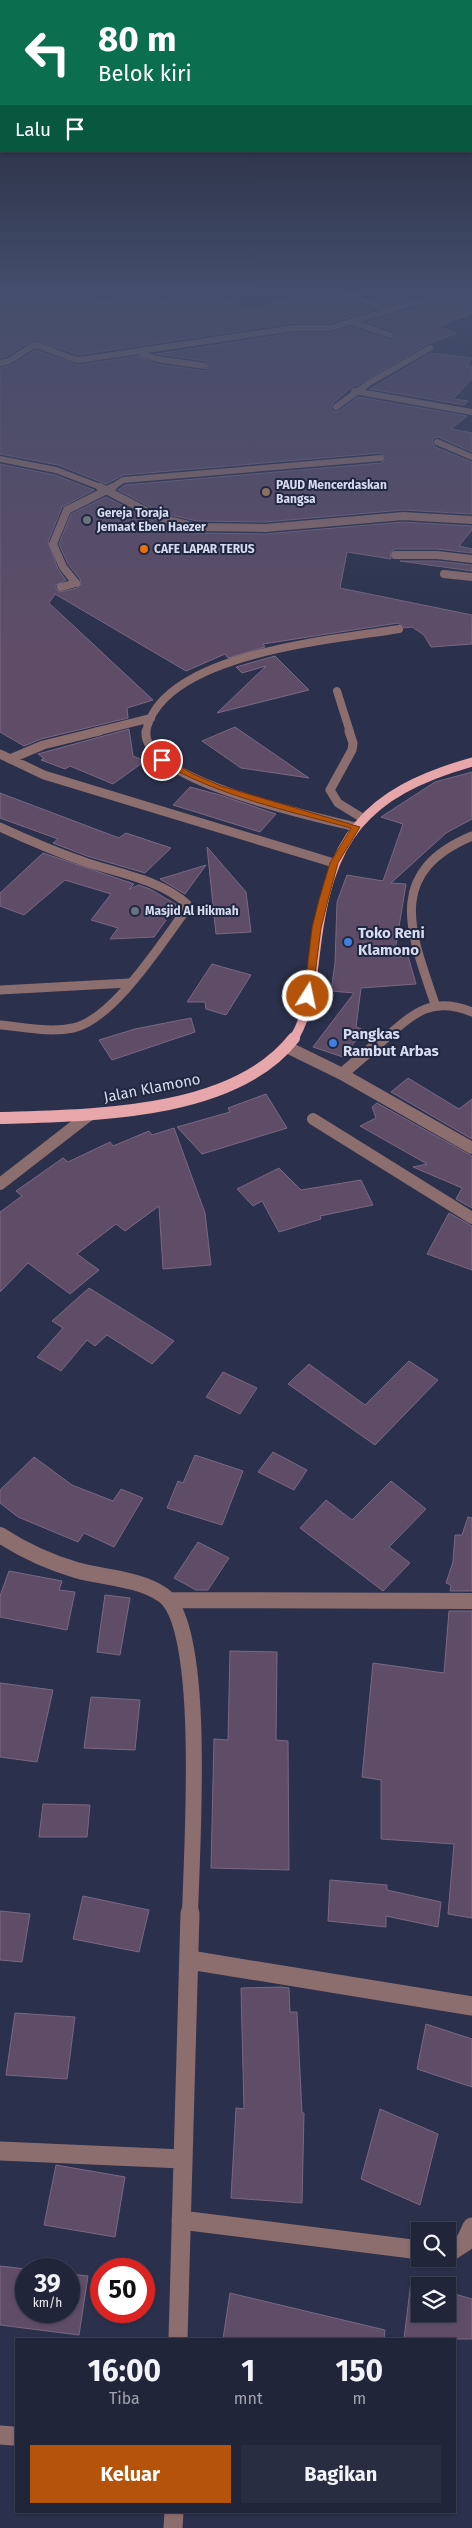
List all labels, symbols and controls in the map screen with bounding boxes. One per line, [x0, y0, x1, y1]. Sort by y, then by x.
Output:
text: 80 m [98, 18, 177, 60]
icon: left [15, 20, 80, 85]
text: Belok kiri [98, 60, 192, 87]
icon: arrive [61, 115, 89, 143]
text: Lalu [15, 118, 51, 141]
place label: PAUD Mencerdaskan Bangsa [276, 478, 387, 506]
marker: PAUD Mencerdaskan Bangsa [260, 486, 272, 498]
place label: Gereja Toraja Jemaat Eben Haezer [96, 506, 206, 534]
marker: Gereja Toraja Jemaat Eben Haezer [81, 514, 93, 526]
place label: CAFE LAPAR TERUS [154, 542, 255, 556]
marker: CAFE LAPAR TERUS [138, 543, 150, 555]
pin [141, 739, 183, 781]
icon: arrive [148, 746, 176, 774]
place label: Masjid Al Hikmah [145, 904, 239, 918]
marker: Masjid Al Hikmah [129, 905, 141, 917]
place label: Toko Reni Klamono [358, 924, 425, 959]
marker: Toko Reni Klamono [342, 936, 354, 948]
position arrow [281, 969, 333, 1021]
place label: Pangkas Rambut Arbas [343, 1025, 439, 1060]
marker: Pangkas Rambut Arbas [327, 1037, 339, 1049]
street label: Jalan Klamono [102, 1070, 202, 1106]
map controls [411, 2222, 456, 2322]
button: search [411, 2222, 456, 2267]
speed limit sign: 50 [90, 2258, 155, 2323]
text: 39 [34, 2269, 61, 2299]
button: layers [411, 2277, 456, 2322]
text: km/h [33, 2296, 62, 2310]
text: 16:00 [88, 2353, 161, 2389]
text: 1 [241, 2353, 255, 2389]
text: 150 [336, 2353, 383, 2389]
text: Tiba [109, 2389, 140, 2408]
text: mnt [234, 2389, 263, 2408]
text: m [352, 2389, 366, 2408]
button: Keluar [30, 2445, 231, 2503]
button: Bagikan [241, 2445, 441, 2503]

